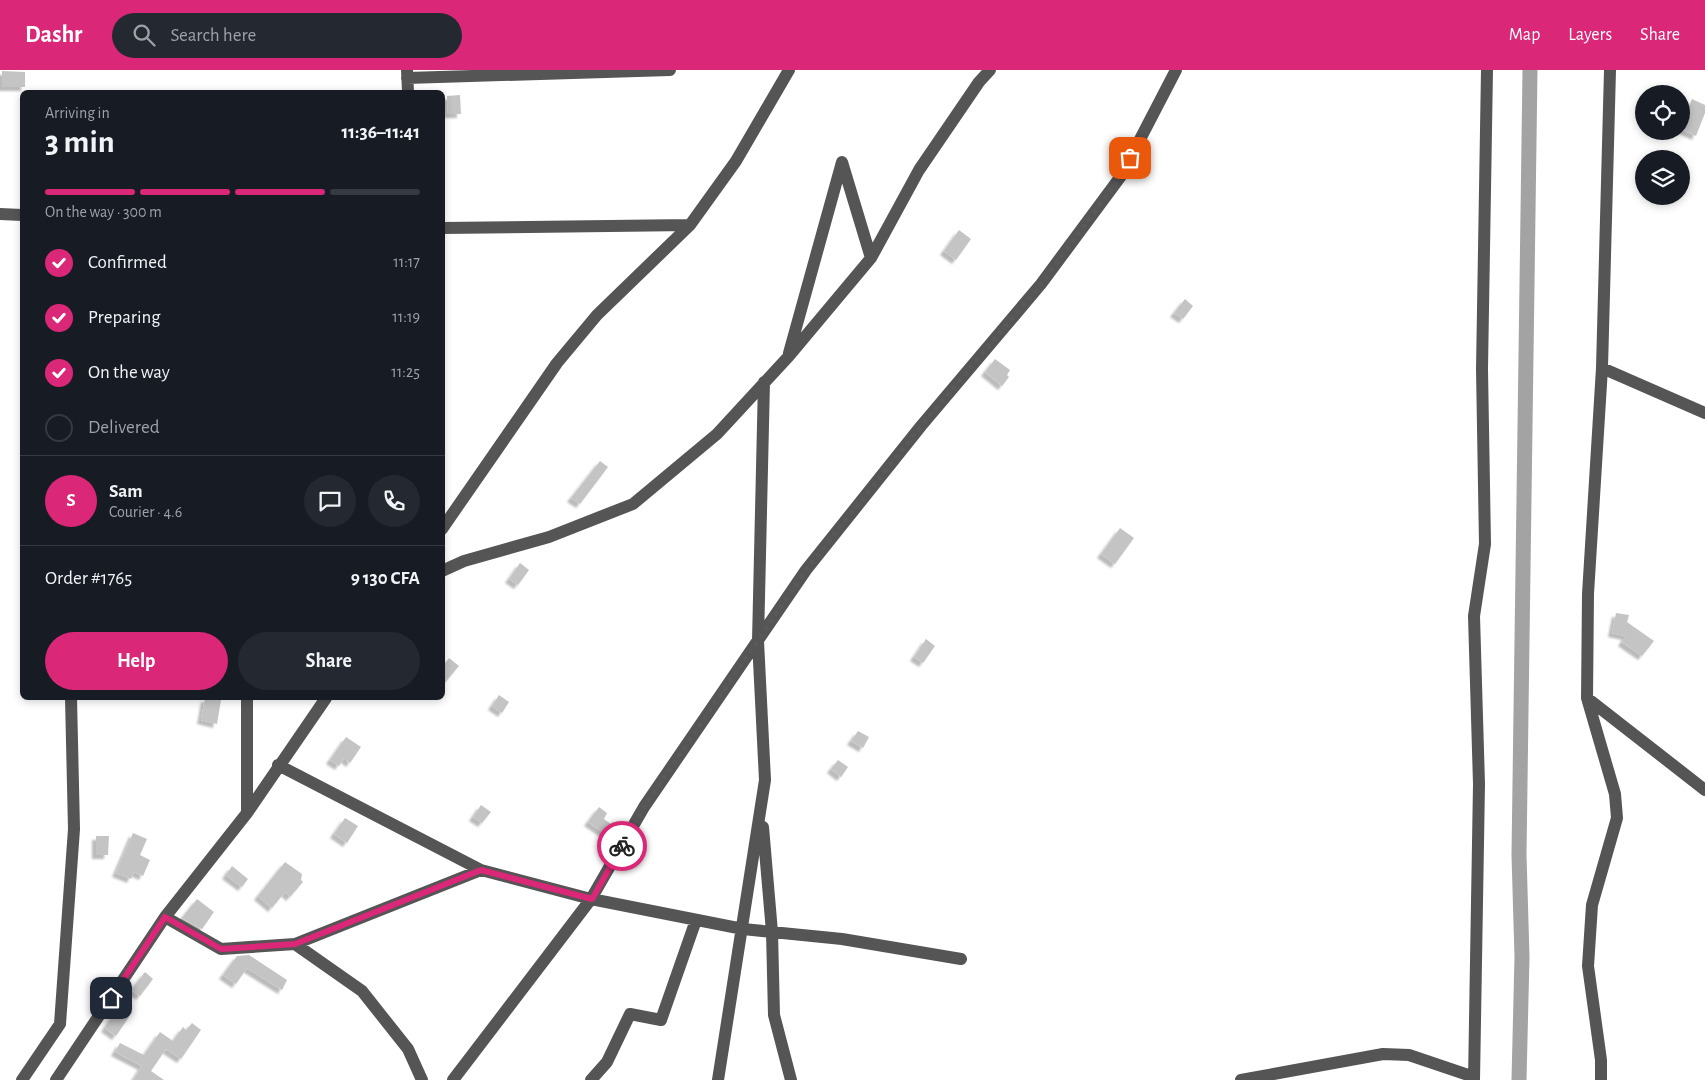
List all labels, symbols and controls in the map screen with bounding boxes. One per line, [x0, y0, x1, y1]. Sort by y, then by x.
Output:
search box [112, 13, 462, 58]
icon: search [130, 21, 158, 49]
text: Dashr [25, 23, 82, 47]
text: Search here [170, 26, 256, 45]
text: Map [1509, 26, 1540, 44]
text: Layers [1568, 26, 1612, 44]
text: Share [1640, 26, 1680, 44]
map controls [1635, 85, 1690, 205]
button: locate [1635, 85, 1690, 140]
text: Arriving in [45, 105, 110, 121]
text: 11:36–11:41 [341, 123, 420, 142]
text: 3 min [45, 126, 115, 158]
pin [1109, 137, 1151, 179]
icon: bag [1116, 144, 1144, 172]
button: layers [1635, 150, 1690, 205]
text: On the way · 300 m [45, 204, 162, 220]
icon: check [45, 249, 73, 277]
text: Confirmed [88, 253, 167, 272]
text: 11:17 [393, 254, 420, 270]
icon: check [45, 304, 73, 332]
text: Preparing [88, 308, 161, 327]
text: 11:19 [392, 309, 420, 325]
icon: check [45, 359, 73, 387]
text: On the way [88, 363, 170, 382]
text: 11:25 [391, 364, 420, 380]
text: Delivered [88, 418, 160, 437]
button: chat [304, 475, 356, 527]
button: phone [368, 475, 420, 527]
text: Sam [109, 482, 143, 501]
text: S [66, 491, 76, 510]
text: Courier · 4.6 [109, 504, 182, 520]
text: Order #1765 [45, 569, 132, 588]
text: 9 130 CFA [351, 569, 420, 588]
button: Help [45, 632, 228, 690]
button: Share [238, 632, 420, 690]
courier [597, 821, 647, 871]
icon: bike [608, 832, 636, 860]
pin [90, 977, 132, 1019]
icon: home [97, 984, 125, 1012]

